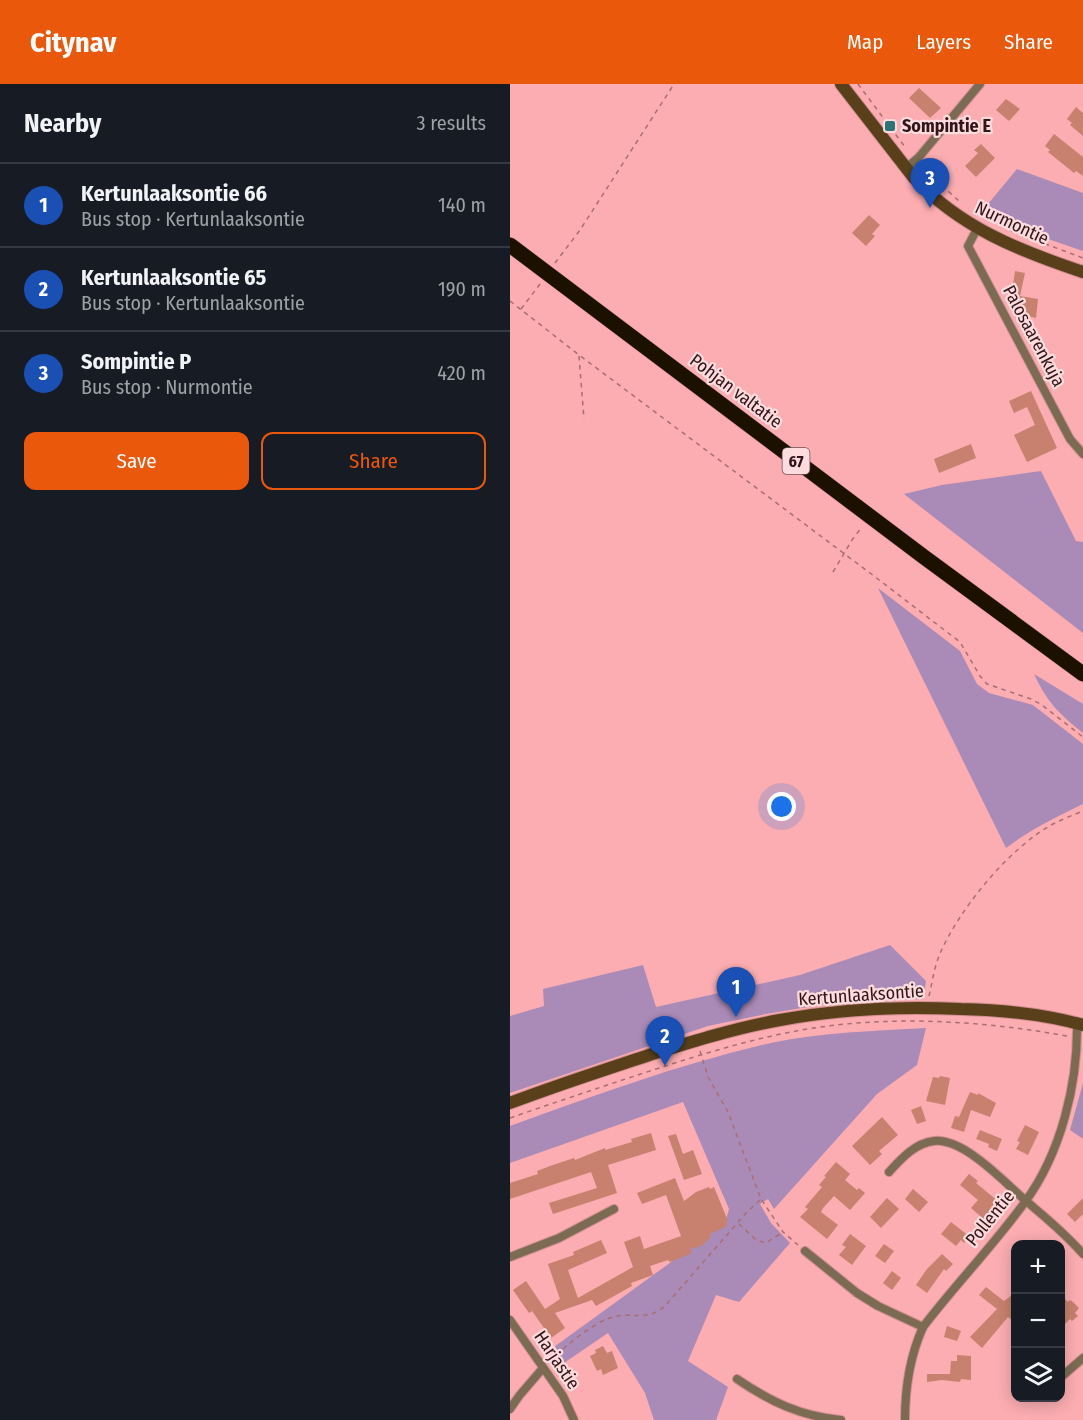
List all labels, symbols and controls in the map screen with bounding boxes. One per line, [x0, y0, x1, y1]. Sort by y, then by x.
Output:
text: Citynav [30, 26, 116, 59]
text: Map [847, 29, 883, 55]
text: Layers [916, 29, 971, 55]
text: Share [1004, 29, 1053, 55]
text: Nearby [24, 108, 101, 139]
text: 3 results [417, 111, 486, 135]
place label: Sompintie E [902, 115, 991, 137]
marker: Sompintie E [883, 119, 897, 133]
pin: 3 [910, 158, 950, 208]
text: Kertunlaaksontie 66 [81, 180, 267, 207]
text: 1 [39, 193, 48, 217]
text: 140 m [438, 193, 486, 217]
street label: Nurmontie [972, 196, 1052, 250]
text: Bus stop · Kertunlaaksontie [81, 207, 305, 231]
text: Kertunlaaksontie 65 [81, 264, 266, 291]
text: 2 [39, 277, 48, 301]
text: 190 m [438, 277, 486, 301]
street label: Palosaarenkuja [998, 282, 1070, 391]
text: Bus stop · Kertunlaaksontie [81, 291, 305, 315]
text: Sompintie P [81, 348, 191, 375]
street label: Pohjan valtatie [685, 349, 787, 433]
text: 3 [39, 361, 48, 385]
text: 420 m [437, 361, 486, 385]
text: Bus stop · Nurmontie [81, 375, 253, 399]
button: Save [24, 432, 249, 490]
button: Share [261, 432, 486, 490]
road number: 67 [782, 448, 810, 474]
your location [767, 792, 796, 821]
pin: 1 [716, 968, 756, 1017]
street label: Kertunlaaksontie [798, 980, 925, 1010]
pin: 2 [646, 1016, 684, 1066]
street label: Pollentie [961, 1186, 1019, 1250]
map controls [1011, 1240, 1065, 1402]
button: + [1011, 1240, 1065, 1294]
button: − [1011, 1294, 1065, 1348]
street label: Harjastie [529, 1326, 585, 1394]
button: layers [1011, 1348, 1065, 1402]

